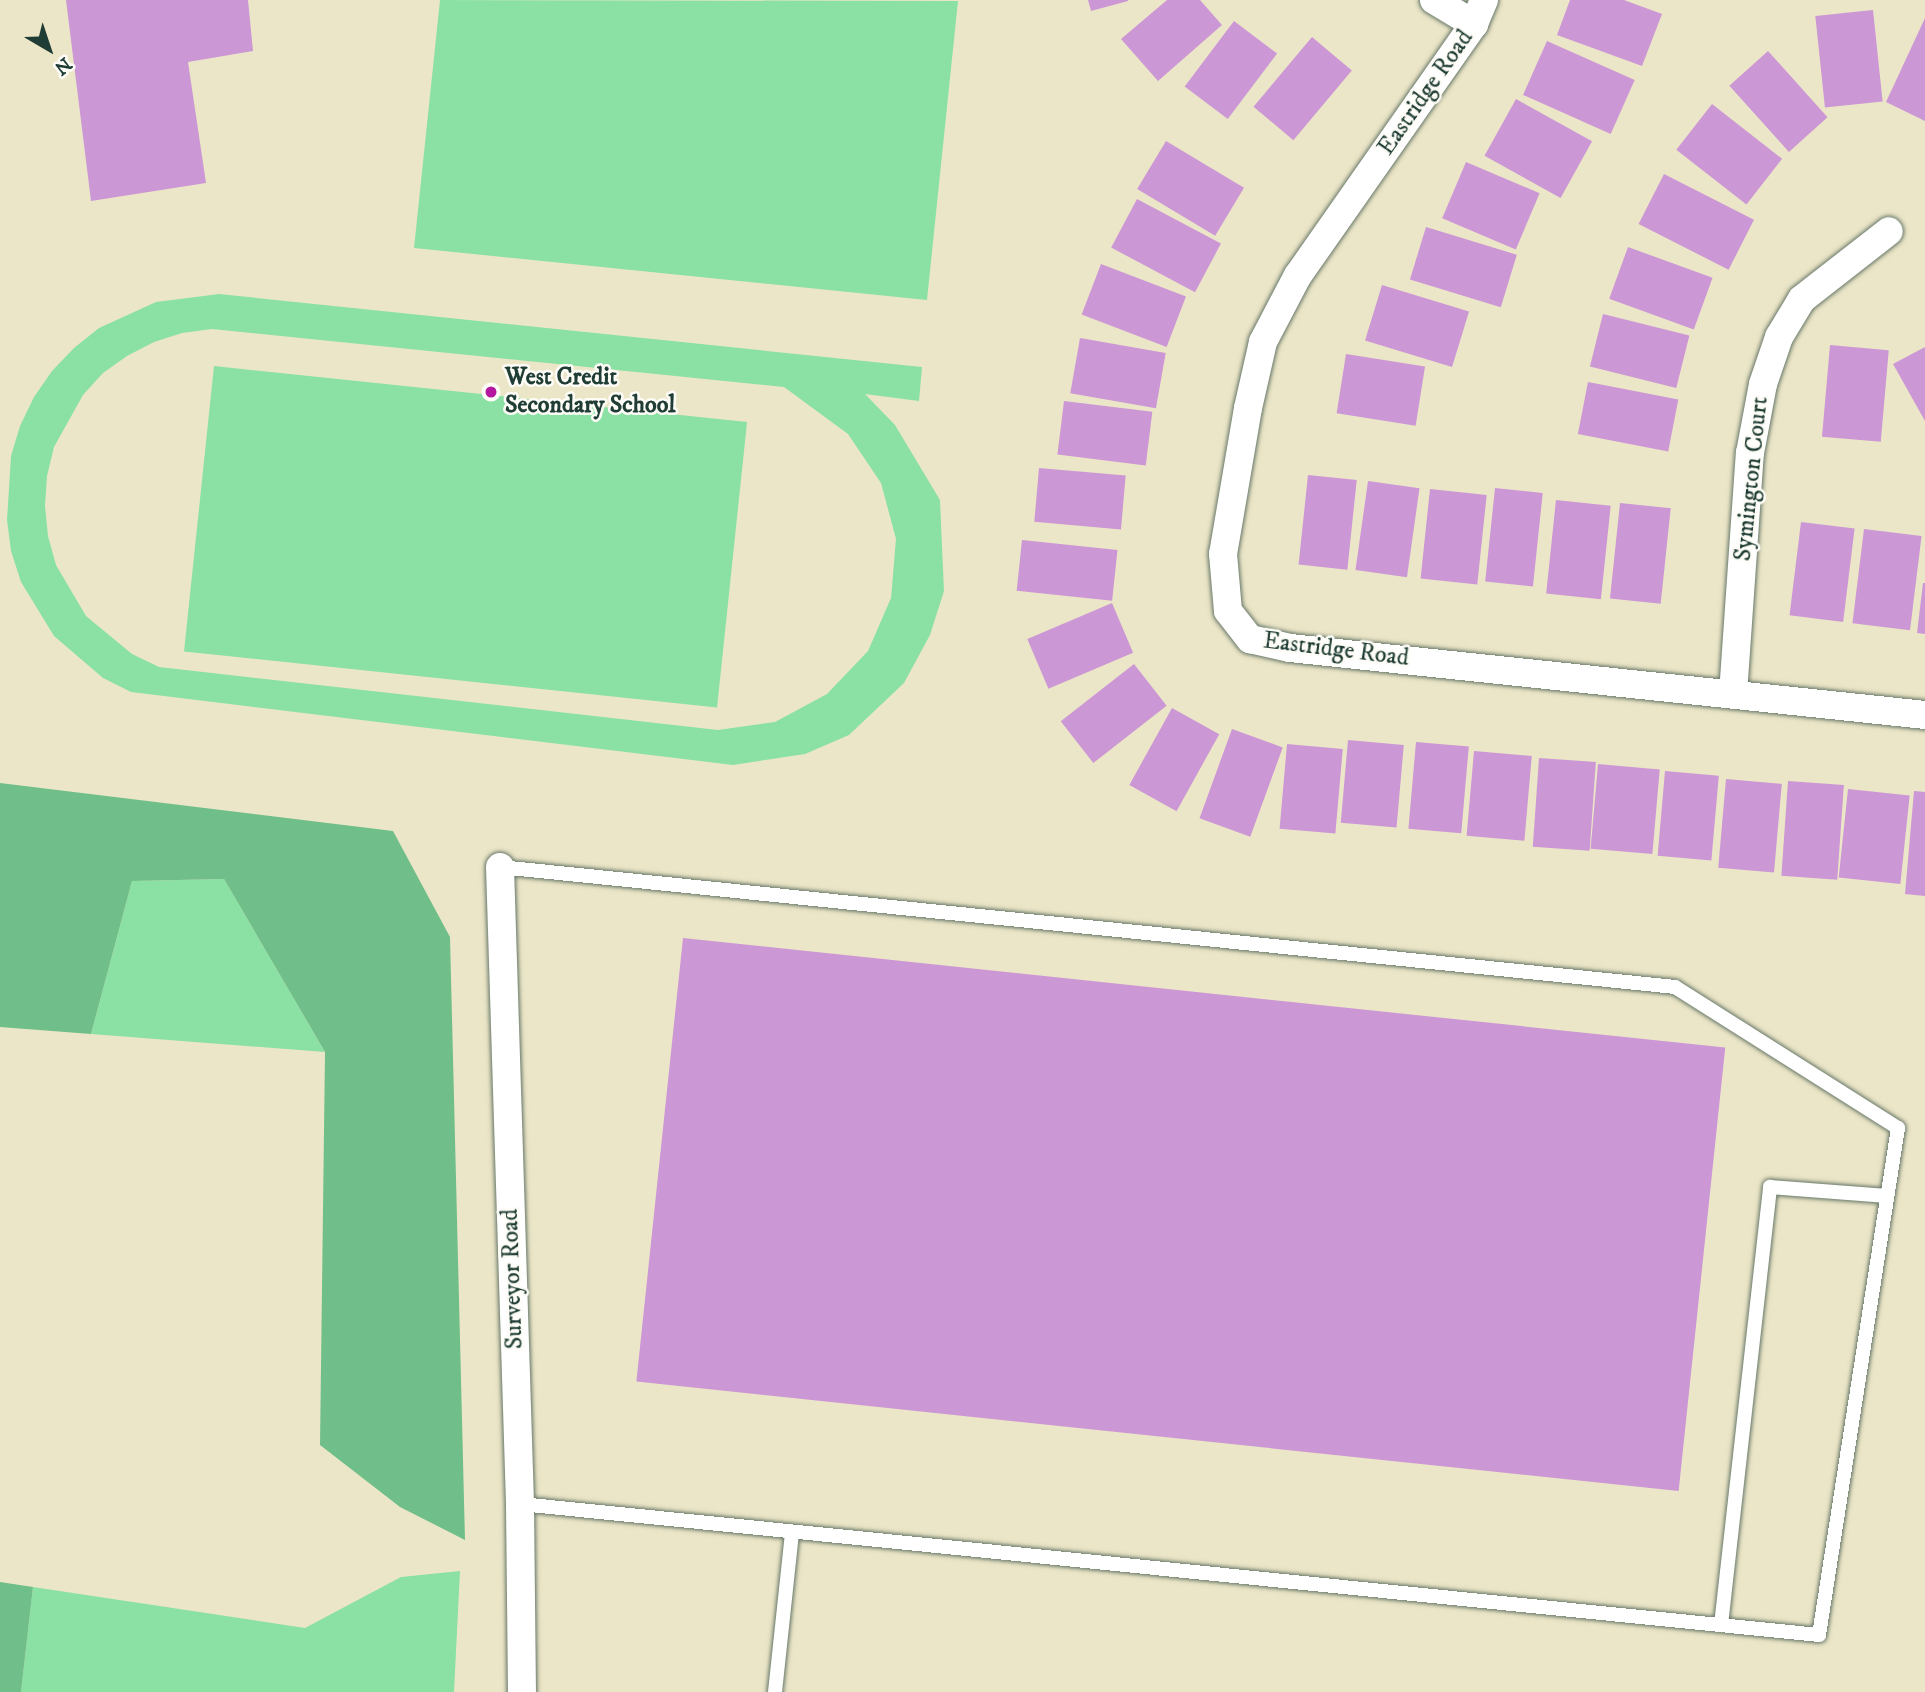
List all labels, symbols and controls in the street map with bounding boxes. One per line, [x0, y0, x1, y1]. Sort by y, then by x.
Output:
north arrow [14, 14, 84, 84]
street label: Eastridge Road [1372, 25, 1480, 161]
text: N [49, 52, 76, 80]
place label: West Credit Secondary School [505, 364, 676, 420]
marker: West Credit Secondary School [483, 384, 499, 400]
street label: Symington Court [1729, 395, 1775, 563]
street label: Eastridge Road [1262, 627, 1410, 673]
street label: Surveyor Road [496, 1208, 530, 1350]

